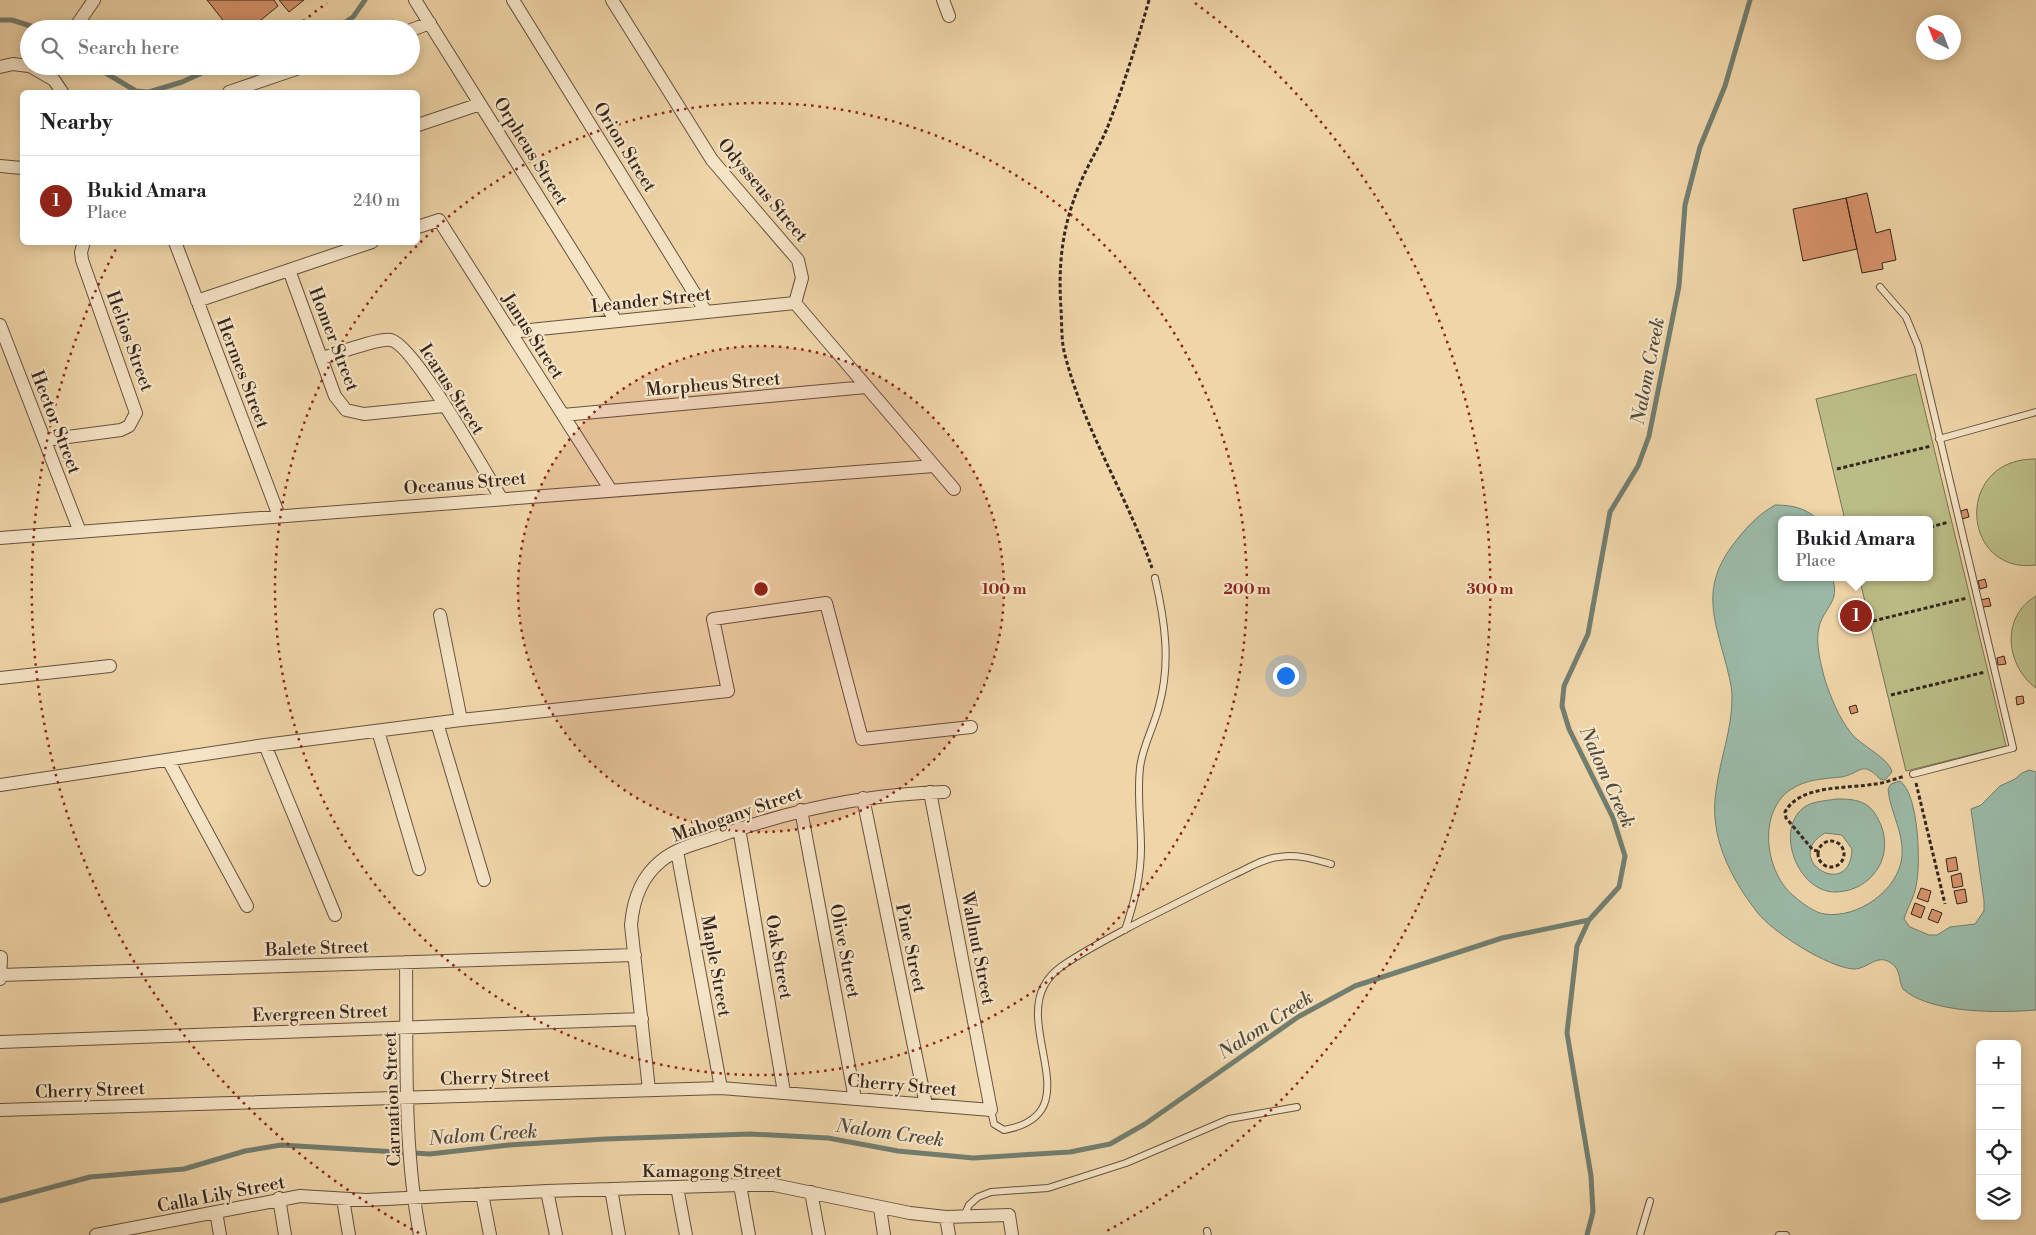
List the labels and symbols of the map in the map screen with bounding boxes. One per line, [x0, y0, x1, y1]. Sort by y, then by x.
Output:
north arrow [1916, 15, 1961, 60]
street label: Orpheus Street [488, 93, 573, 210]
street label: Orion Street [588, 98, 662, 197]
street label: Odysseus Street [712, 134, 813, 248]
street label: Leander Street [590, 283, 713, 318]
street label: Homer Street [303, 284, 364, 395]
street label: Helios Street [101, 288, 159, 395]
street label: Janus Street [496, 288, 569, 384]
street label: Hermes Street [211, 314, 274, 432]
water label: Nalom Creek [1626, 316, 1670, 428]
street label: Icarus Street [414, 339, 490, 440]
street label: Hector Street [25, 367, 86, 478]
street label: Morpheus Street [645, 367, 782, 402]
street label: Oceanus Street [403, 467, 528, 500]
centre of rings [752, 580, 770, 598]
text: 100 m [982, 580, 1027, 599]
text: 200 m [1223, 580, 1271, 599]
text: 300 m [1467, 580, 1514, 599]
pin: 1 [1840, 597, 1872, 635]
your location [1273, 663, 1299, 689]
water label: Nalom Creek [1574, 722, 1640, 832]
street label: Mahogany Street [669, 781, 806, 848]
street label: Wallnut Street [955, 889, 1000, 1007]
street label: Pine Street [890, 901, 931, 995]
street label: Olive Street [824, 902, 865, 1001]
street label: Oak Street [760, 913, 797, 1002]
street label: Maple Street [695, 914, 736, 1019]
street label: Balete Street [264, 935, 370, 962]
water label: Nalom Creek [1213, 985, 1318, 1065]
street label: Evergreen Street [252, 1000, 389, 1027]
street label: Carnation Street [379, 1030, 406, 1167]
street label: Cherry Street [440, 1064, 551, 1091]
street label: Cherry Street [846, 1069, 958, 1102]
street label: Cherry Street [35, 1077, 146, 1104]
water label: Nalom Creek [833, 1113, 945, 1152]
water label: Nalom Creek [427, 1119, 538, 1151]
street label: Kamagong Street [642, 1160, 783, 1183]
street label: Calla Lily Street [155, 1171, 287, 1218]

